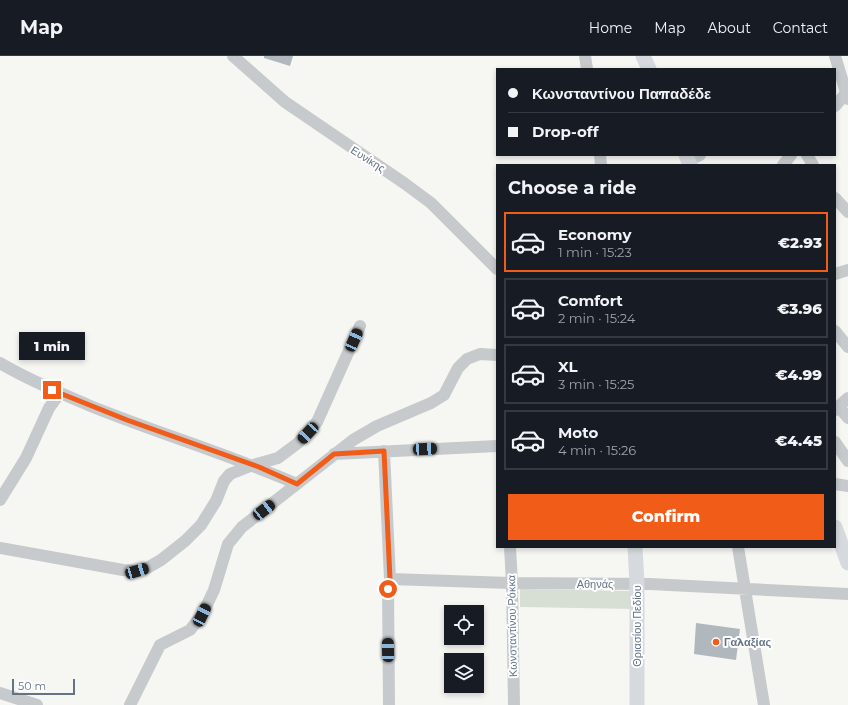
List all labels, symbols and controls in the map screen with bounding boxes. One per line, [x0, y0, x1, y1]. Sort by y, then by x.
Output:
text: Map [20, 16, 63, 39]
text: Home [589, 19, 632, 37]
text: Map [654, 19, 685, 37]
text: About [707, 19, 751, 37]
text: Contact [773, 19, 828, 37]
text: Κωνσταντίνου Παπαδέδε [532, 84, 711, 103]
text: Drop-off [532, 122, 599, 141]
street label: Ευνίκης [348, 143, 388, 175]
text: Choose a ride [508, 177, 636, 199]
icon: car [510, 224, 546, 260]
text: Economy [558, 225, 631, 244]
text: €2.93 [778, 233, 822, 252]
text: 1 min · 15:23 [558, 244, 632, 260]
icon: car [510, 290, 546, 326]
text: Comfort [558, 291, 623, 310]
text: €3.96 [777, 299, 822, 318]
text: 2 min · 15:24 [558, 310, 635, 326]
car [344, 327, 364, 353]
callout: 1 min [19, 332, 85, 360]
text: 1 min [34, 338, 70, 354]
icon: car [510, 356, 546, 392]
text: XL [558, 357, 577, 376]
text: €4.99 [775, 365, 822, 384]
text: 3 min · 15:25 [558, 376, 634, 392]
route end [43, 381, 61, 399]
car [295, 420, 321, 446]
icon: car [510, 422, 546, 458]
text: Moto [558, 423, 598, 442]
text: €4.45 [775, 431, 822, 450]
car [413, 442, 437, 456]
text: 4 min · 15:26 [558, 442, 636, 458]
button: Confirm [508, 494, 824, 540]
car [251, 498, 277, 522]
car [124, 562, 150, 580]
street label: Κωνσταντίνου Ρόκκα [504, 574, 520, 677]
street label: Αθηνάς [577, 577, 613, 591]
route start [379, 580, 397, 598]
street label: Θριασίου Πεδίου [630, 585, 644, 667]
car [191, 602, 213, 628]
map controls [444, 605, 484, 693]
button: locate [444, 605, 484, 645]
place label: Γαλαξίας [724, 635, 771, 649]
marker: Γαλαξίας [711, 637, 721, 647]
car [382, 638, 394, 662]
button: layers [444, 653, 484, 693]
scale bar [12, 677, 75, 696]
text: 50 m [18, 679, 46, 693]

